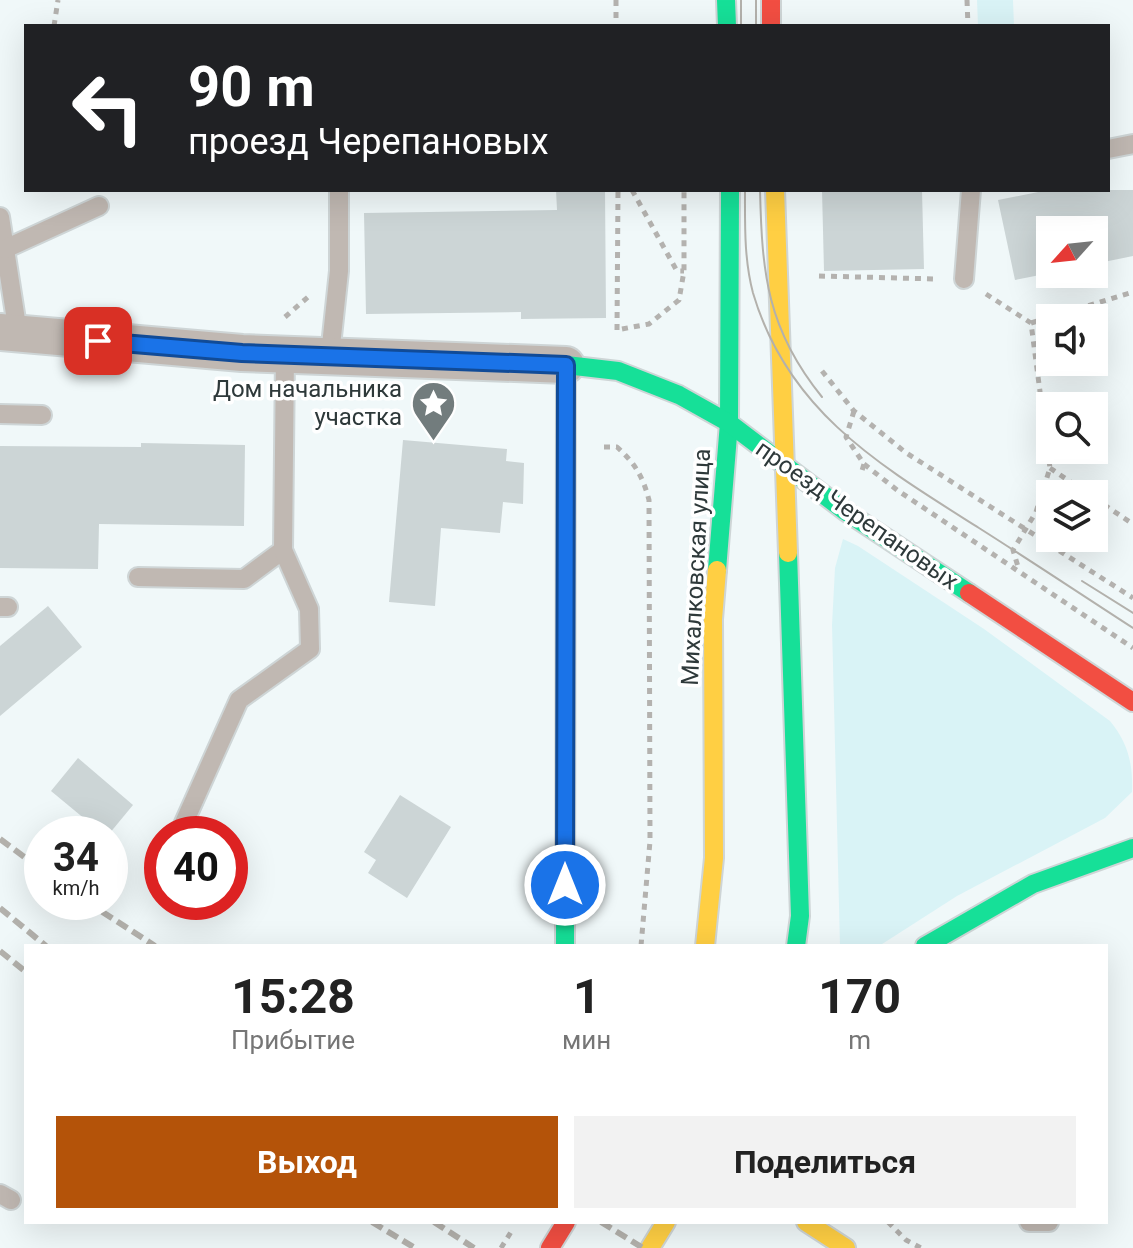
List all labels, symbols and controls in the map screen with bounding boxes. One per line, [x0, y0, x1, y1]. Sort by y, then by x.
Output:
text: 90 m [188, 54, 315, 120]
icon: left [56, 56, 160, 160]
text: проезд Черепановых [188, 121, 549, 163]
north arrow [1036, 216, 1108, 288]
map controls [1036, 216, 1108, 552]
button: sound [1036, 304, 1108, 376]
pin [64, 307, 132, 375]
icon: arrive [76, 319, 120, 363]
place label: Дом начальника участка [213, 375, 402, 431]
place icon: Дом начальника участка [409, 379, 457, 442]
button: search [1036, 392, 1108, 464]
street label: проезд Черепановых [750, 435, 964, 595]
street label: Михалковская улица [676, 448, 716, 686]
button: layers [1036, 480, 1108, 552]
speed limit sign: 40 [144, 816, 248, 920]
text: 34 [53, 834, 99, 881]
position arrow [523, 843, 607, 927]
text: km/h [53, 876, 99, 900]
text: 15:28 [231, 968, 355, 1025]
text: 1 [573, 968, 600, 1025]
text: 170 [818, 968, 901, 1025]
text: Прибытие [231, 1025, 355, 1055]
text: мин [562, 1025, 611, 1055]
text: m [848, 1025, 871, 1055]
button: Выход [56, 1116, 558, 1208]
button: Поделиться [574, 1116, 1076, 1208]

